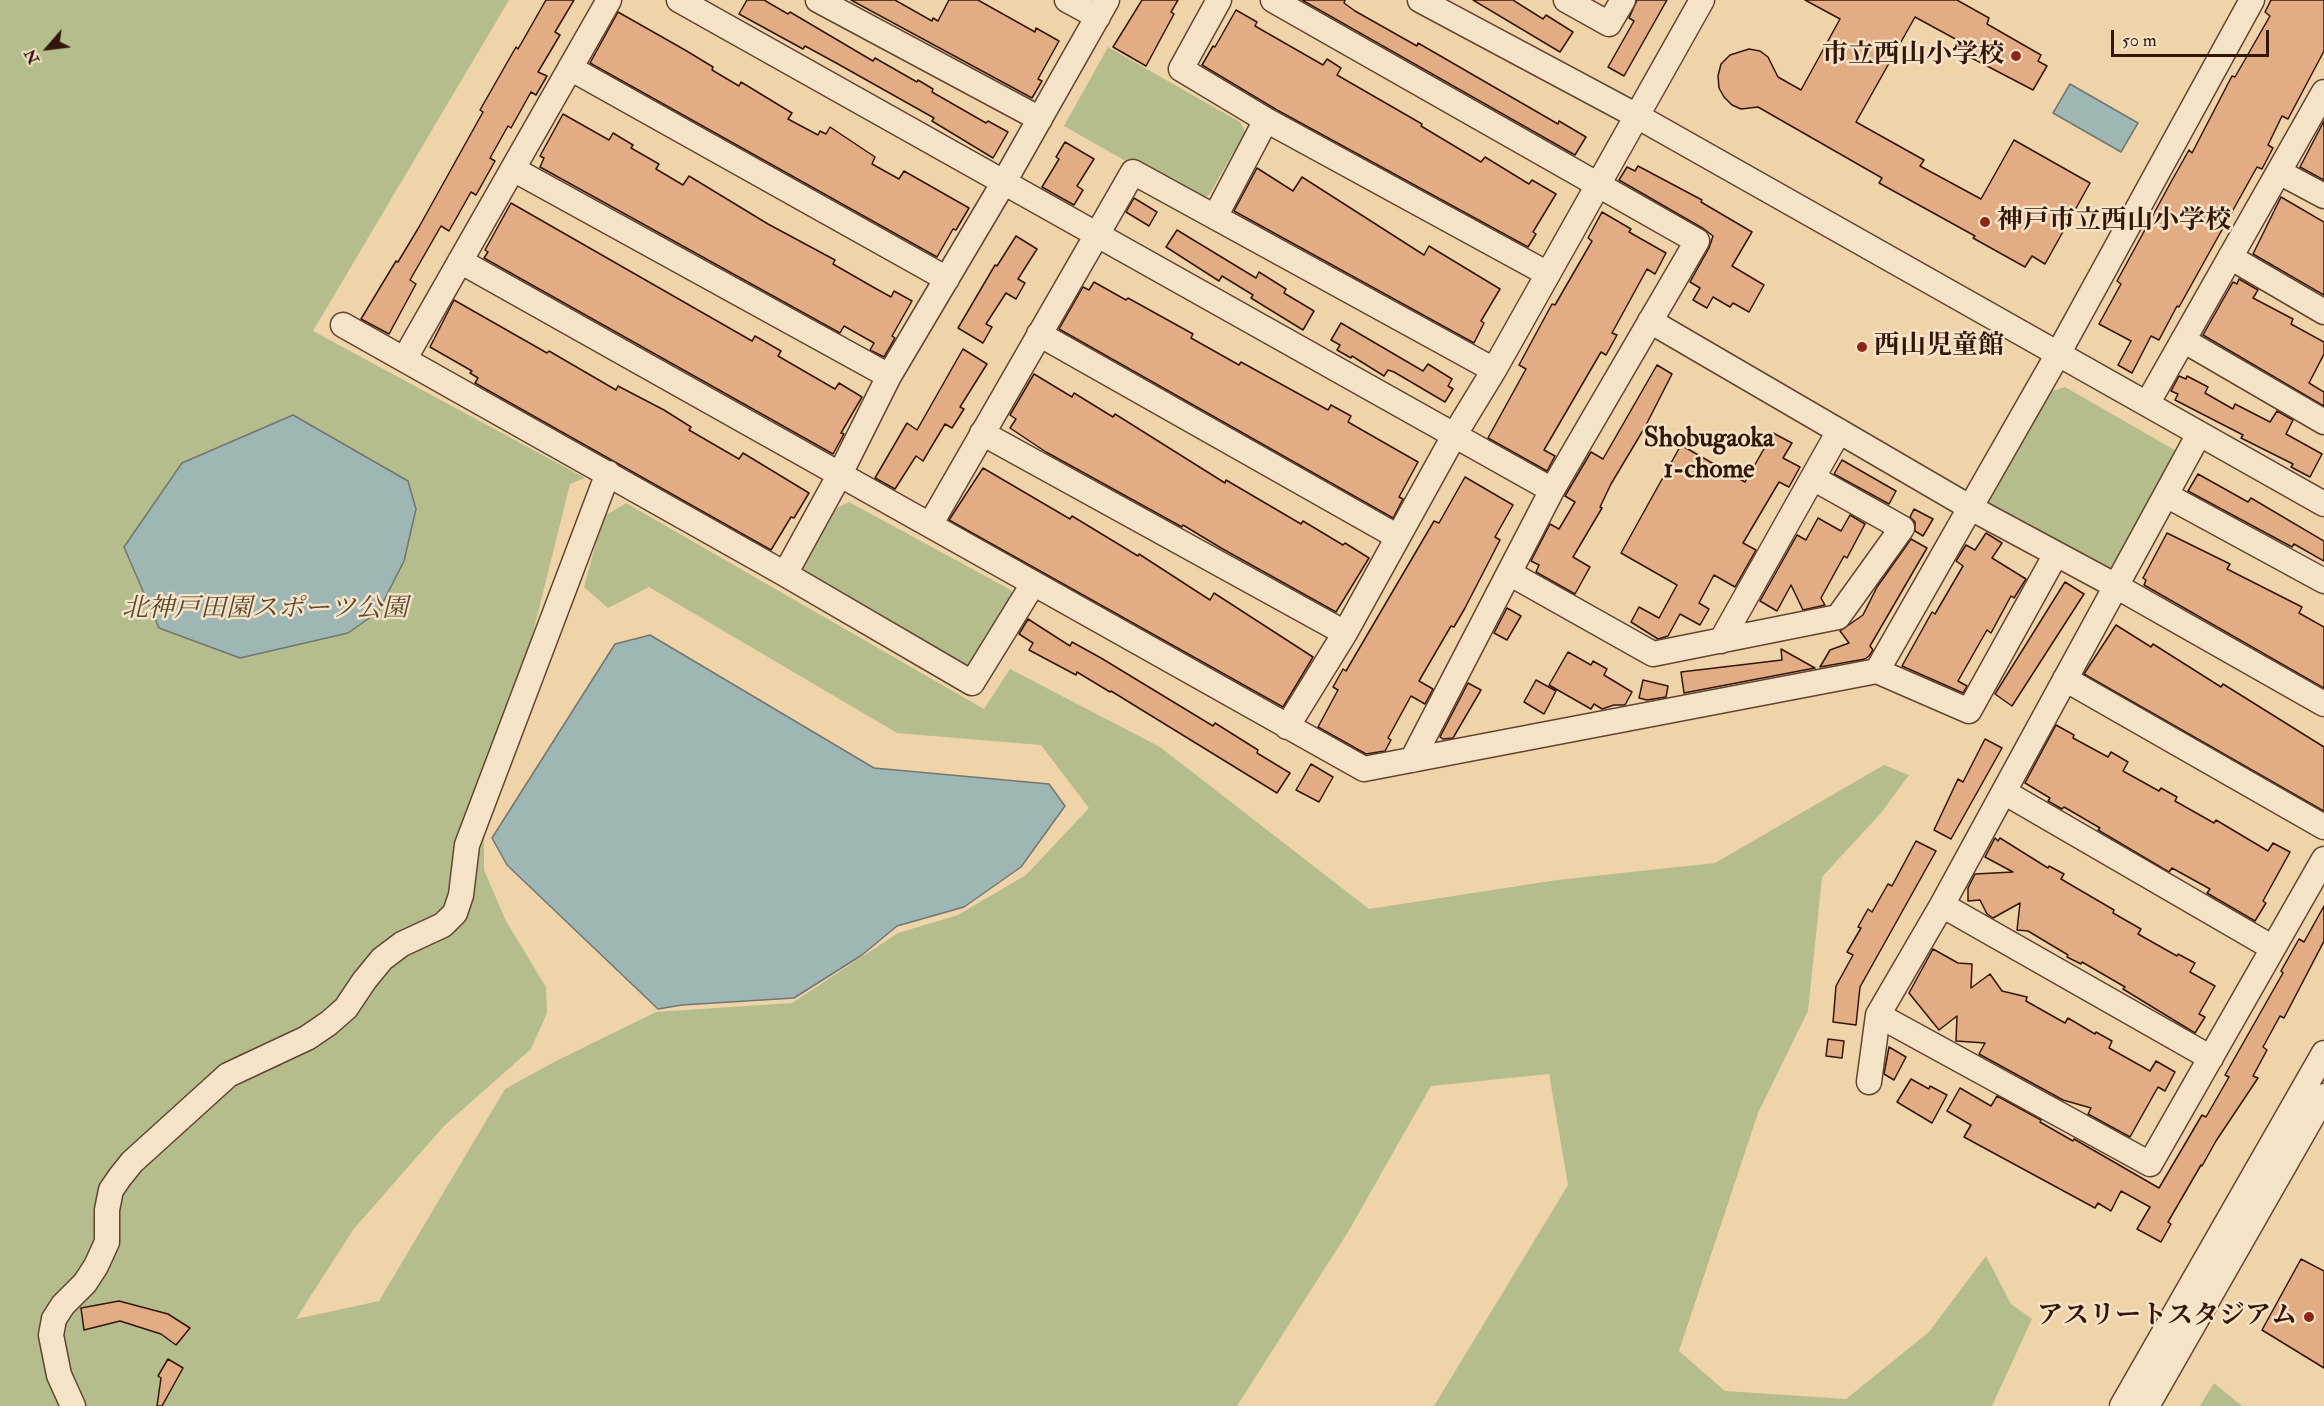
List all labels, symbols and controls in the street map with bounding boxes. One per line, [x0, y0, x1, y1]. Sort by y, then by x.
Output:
north arrow [18, 18, 78, 78]
scale bar [2114, 18, 2272, 56]
text: 50 m [2122, 29, 2157, 52]
place label: 市立西山小学校 [1822, 40, 2004, 72]
text: N [20, 45, 44, 67]
marker: 市立西山小学校 [2009, 49, 2023, 63]
place label: 神戸市立西山小学校 [1997, 206, 2231, 238]
marker: 神戸市立西山小学校 [1978, 215, 1992, 229]
place label: 西山児童館 [1874, 331, 2004, 363]
marker: 西山児童館 [1855, 340, 1869, 354]
district label: Shobugaoka 1-chome [1644, 424, 1774, 487]
park label: 北神戸田園スポーツ公園 [122, 594, 408, 626]
place label: アスリートスタジアム [2037, 1301, 2297, 1333]
marker: アスリートスタジアム [2302, 1310, 2316, 1324]

